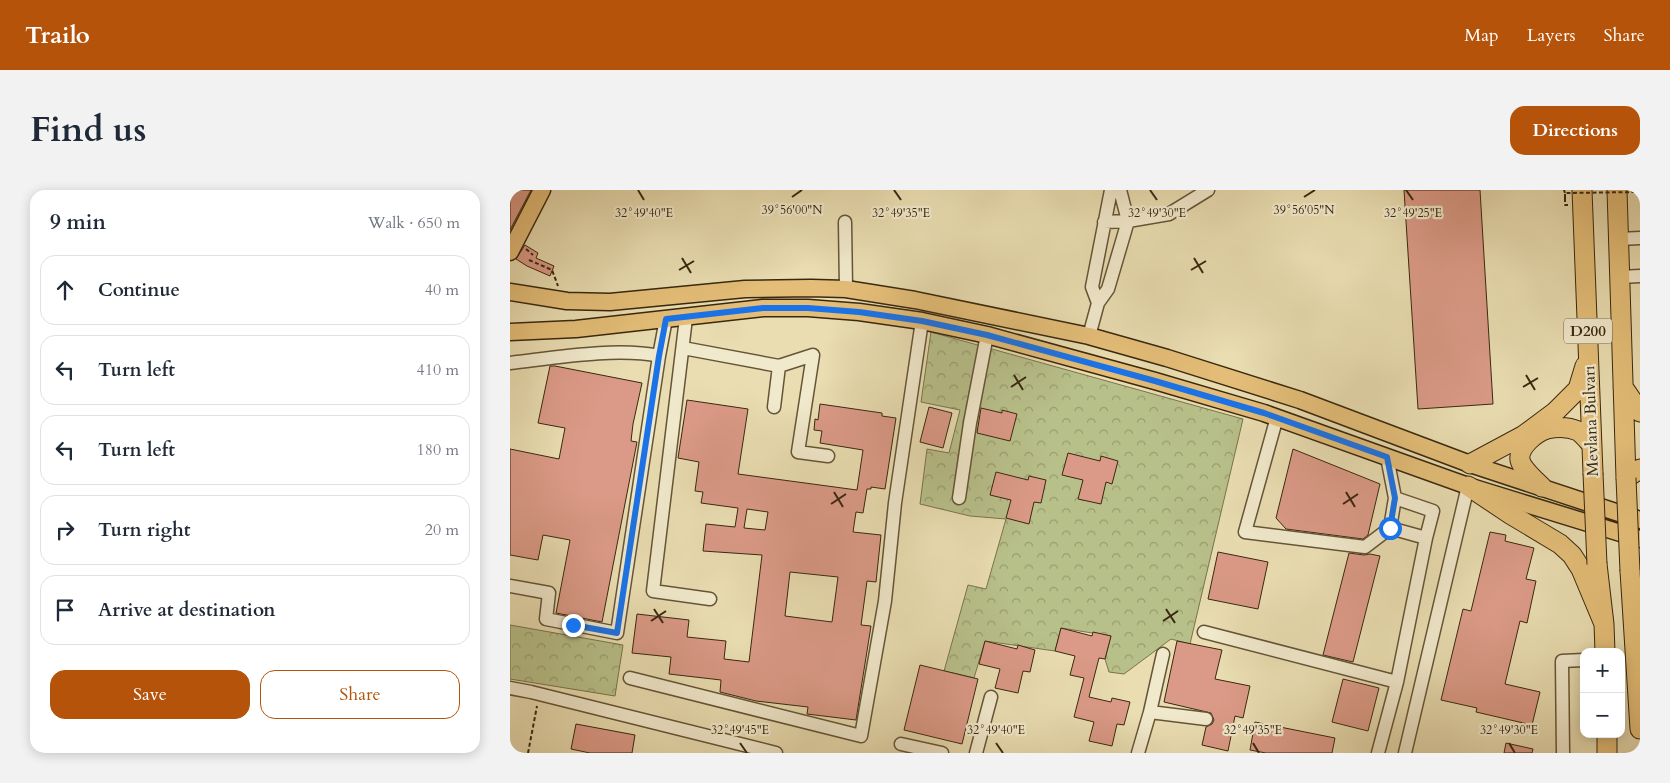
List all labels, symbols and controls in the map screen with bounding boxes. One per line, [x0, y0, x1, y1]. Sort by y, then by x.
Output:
text: Trailo [25, 19, 90, 52]
text: Map [1464, 23, 1499, 48]
text: Layers [1527, 23, 1576, 48]
text: Share [1604, 23, 1645, 48]
text: Find us [30, 106, 146, 154]
button: Directions [1510, 106, 1640, 155]
text: 39°56'00"N [762, 202, 823, 218]
text: 39°56'05"N [1274, 202, 1335, 218]
text: 32°49'40"E [615, 205, 673, 221]
text: 32°49'35"E [872, 205, 930, 221]
text: 32°49'30"E [1128, 205, 1186, 221]
text: 32°49'25"E [1384, 205, 1442, 221]
text: 9 min [50, 208, 106, 237]
text: Walk · 650 m [368, 212, 460, 234]
icon: ahead [51, 276, 79, 304]
text: Continue [98, 277, 180, 303]
text: 40 m [425, 279, 459, 301]
road number: D200 [1564, 318, 1612, 344]
icon: left [51, 356, 79, 384]
text: Turn left [98, 357, 175, 383]
text: 410 m [417, 359, 459, 381]
street label: Mevlana Bulvarı [1578, 365, 1604, 477]
icon: left [51, 436, 79, 464]
text: Turn left [98, 437, 175, 463]
text: 180 m [417, 439, 459, 461]
icon: right [51, 516, 79, 544]
text: Turn right [98, 517, 190, 543]
route start [1379, 517, 1402, 540]
text: 20 m [425, 519, 459, 541]
icon: arrive [51, 596, 79, 624]
text: Arrive at destination [98, 597, 275, 623]
route end [562, 614, 585, 637]
map controls [1580, 648, 1625, 738]
button: + [1580, 648, 1625, 693]
button: Save [50, 670, 250, 719]
button: Share [260, 670, 460, 719]
button: − [1580, 693, 1625, 738]
text: 32°49'45"E [711, 722, 769, 738]
text: 32°49'40"E [967, 722, 1025, 738]
text: 32°49'35"E [1224, 722, 1282, 738]
text: 32°49'30"E [1480, 722, 1538, 738]

